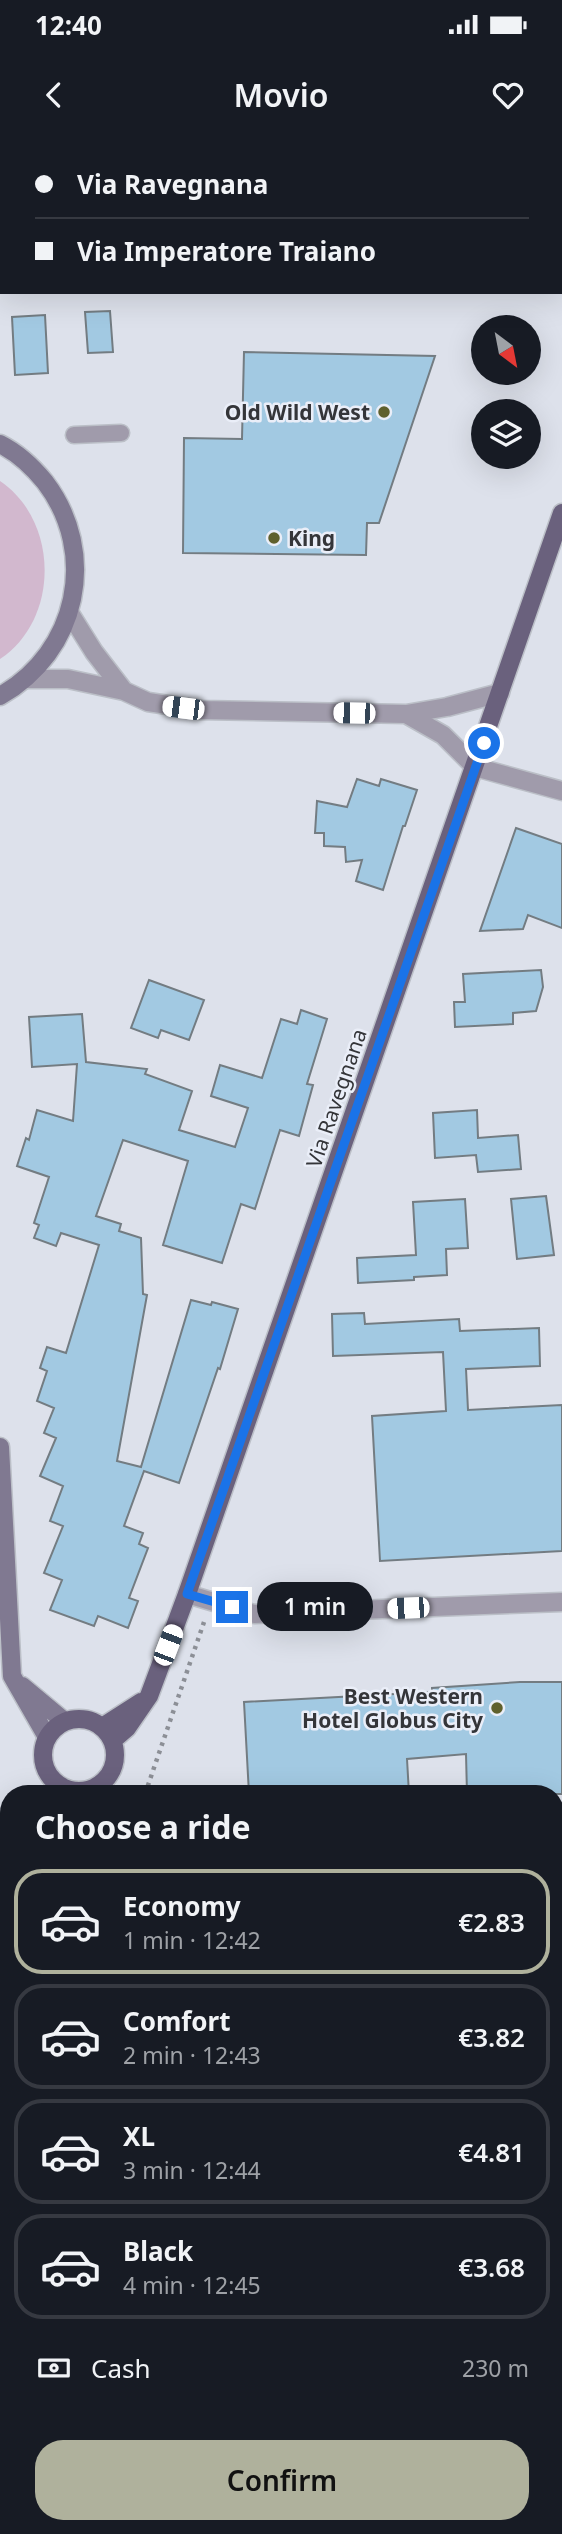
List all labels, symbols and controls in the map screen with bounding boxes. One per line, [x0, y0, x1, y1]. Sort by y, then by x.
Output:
text: 12:40 [35, 7, 102, 43]
text: Movio [233, 73, 329, 116]
icon: back [35, 76, 73, 114]
icon: heart [489, 76, 527, 114]
text: Via Ravegnana [77, 166, 268, 202]
text: Via Imperatore Traiano [77, 233, 376, 269]
north arrow [471, 315, 541, 385]
map controls [471, 315, 541, 469]
place label: Old Wild West [225, 398, 370, 426]
button: layers [471, 399, 541, 469]
marker: Old Wild West [376, 404, 392, 420]
place label: King [288, 524, 335, 552]
marker: King [266, 530, 282, 546]
car [161, 695, 206, 721]
car [333, 702, 376, 724]
route start [468, 727, 500, 759]
street label: Via Ravegnana [299, 1025, 373, 1171]
callout: 1 min [256, 1582, 372, 1632]
text: 1 min [284, 1590, 346, 1622]
route end [216, 1591, 248, 1623]
car [387, 1597, 430, 1619]
car [151, 1622, 186, 1668]
place label: Best Western Hotel Globus City [302, 1682, 483, 1734]
marker: Best Western Hotel Globus City [489, 1700, 505, 1716]
text: Choose a ride [35, 1805, 251, 1848]
text: Economy [123, 1888, 241, 1924]
icon: car [39, 1890, 102, 1953]
text: €2.83 [458, 1904, 525, 1940]
text: 1 min · 12:42 [123, 1924, 261, 1956]
text: Comfort [123, 2003, 231, 2039]
icon: car [39, 2005, 102, 2068]
text: €3.82 [458, 2019, 525, 2055]
text: 2 min · 12:43 [123, 2039, 261, 2071]
text: XL [123, 2118, 155, 2154]
icon: car [39, 2120, 102, 2183]
text: €4.81 [458, 2134, 525, 2170]
text: 3 min · 12:44 [123, 2154, 261, 2186]
text: Black [123, 2233, 193, 2269]
icon: car [39, 2235, 102, 2298]
text: €3.68 [458, 2249, 525, 2285]
text: 4 min · 12:45 [123, 2269, 261, 2301]
icon: cash [35, 2349, 73, 2387]
text: Cash [91, 2350, 151, 2386]
text: 230 m [462, 2352, 529, 2384]
button: Confirm [35, 2440, 529, 2520]

